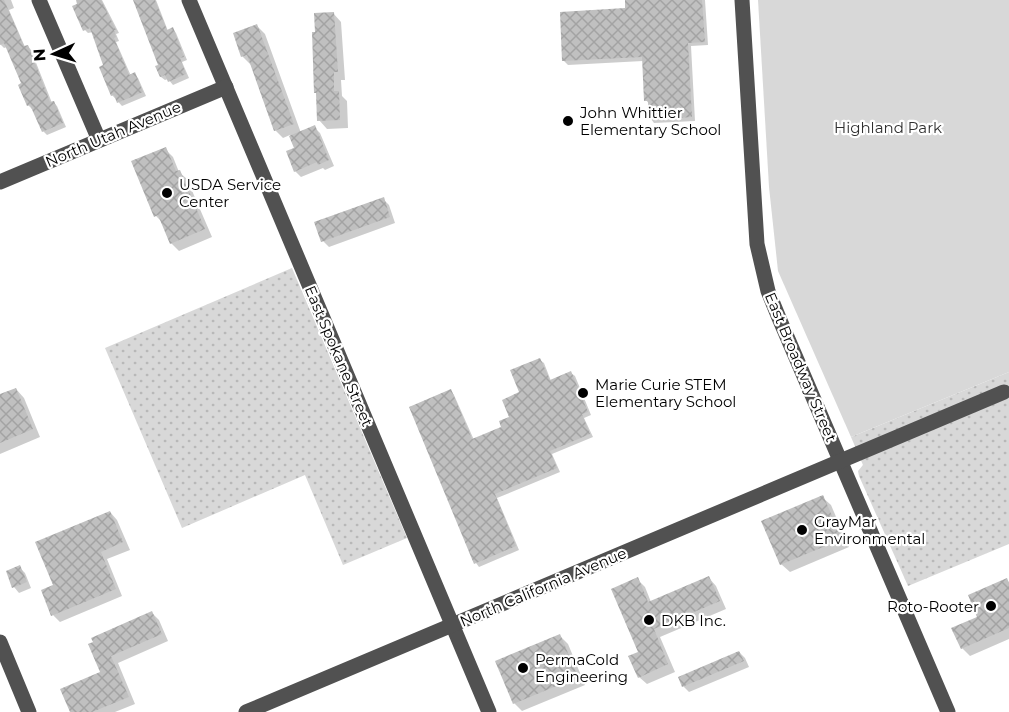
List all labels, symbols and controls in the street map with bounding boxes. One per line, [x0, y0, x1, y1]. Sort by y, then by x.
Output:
north arrow [24, 24, 84, 84]
text: N [30, 48, 49, 62]
street label: North Utah Avenue [42, 97, 184, 171]
place label: John Whittier Elementary School [579, 103, 721, 139]
marker: John Whittier Elementary School [561, 114, 575, 128]
park label: Highland Park [834, 118, 942, 137]
place label: USDA Service Center [179, 175, 281, 211]
marker: USDA Service Center [160, 186, 174, 200]
street label: East Spokane Street [301, 283, 377, 429]
street label: East Broadway Street [761, 289, 841, 445]
place label: Marie Curie STEM Elementary School [595, 375, 736, 411]
marker: Marie Curie STEM Elementary School [576, 386, 590, 400]
place label: GrayMar Environmental [814, 512, 925, 548]
marker: GrayMar Environmental [795, 523, 809, 537]
street label: North California Avenue [457, 543, 629, 631]
place label: Roto-Rooter [887, 597, 979, 616]
marker: Roto-Rooter [984, 599, 998, 613]
place label: DKB Inc. [661, 611, 726, 630]
marker: DKB Inc. [642, 613, 656, 627]
place label: PermaCold Engineering [535, 650, 628, 686]
marker: PermaCold Engineering [516, 661, 530, 675]

